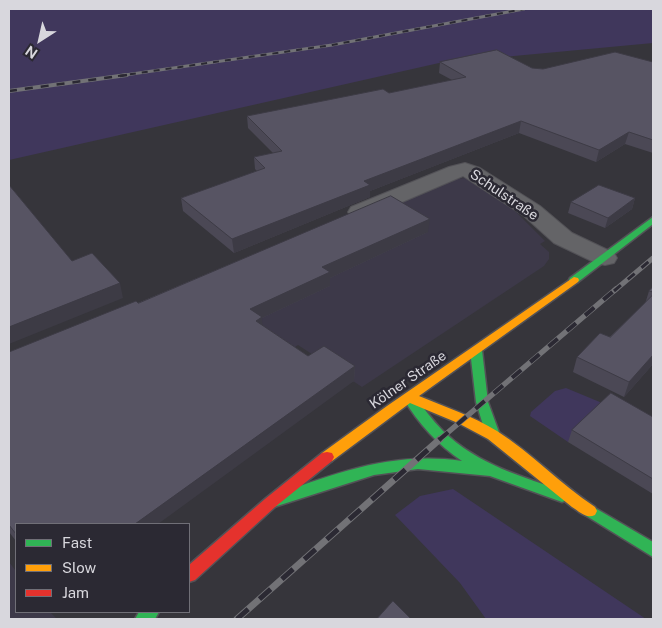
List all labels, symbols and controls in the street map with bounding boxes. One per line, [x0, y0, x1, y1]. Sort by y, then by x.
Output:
north arrow [15, 15, 65, 65]
text: N [22, 43, 40, 62]
street label: Schulstraße [467, 166, 541, 224]
street label: Kölner Straße [366, 347, 450, 413]
legend [15, 523, 190, 613]
text: Fast [62, 534, 92, 551]
text: Slow [62, 559, 96, 576]
text: Jam [62, 584, 89, 601]

